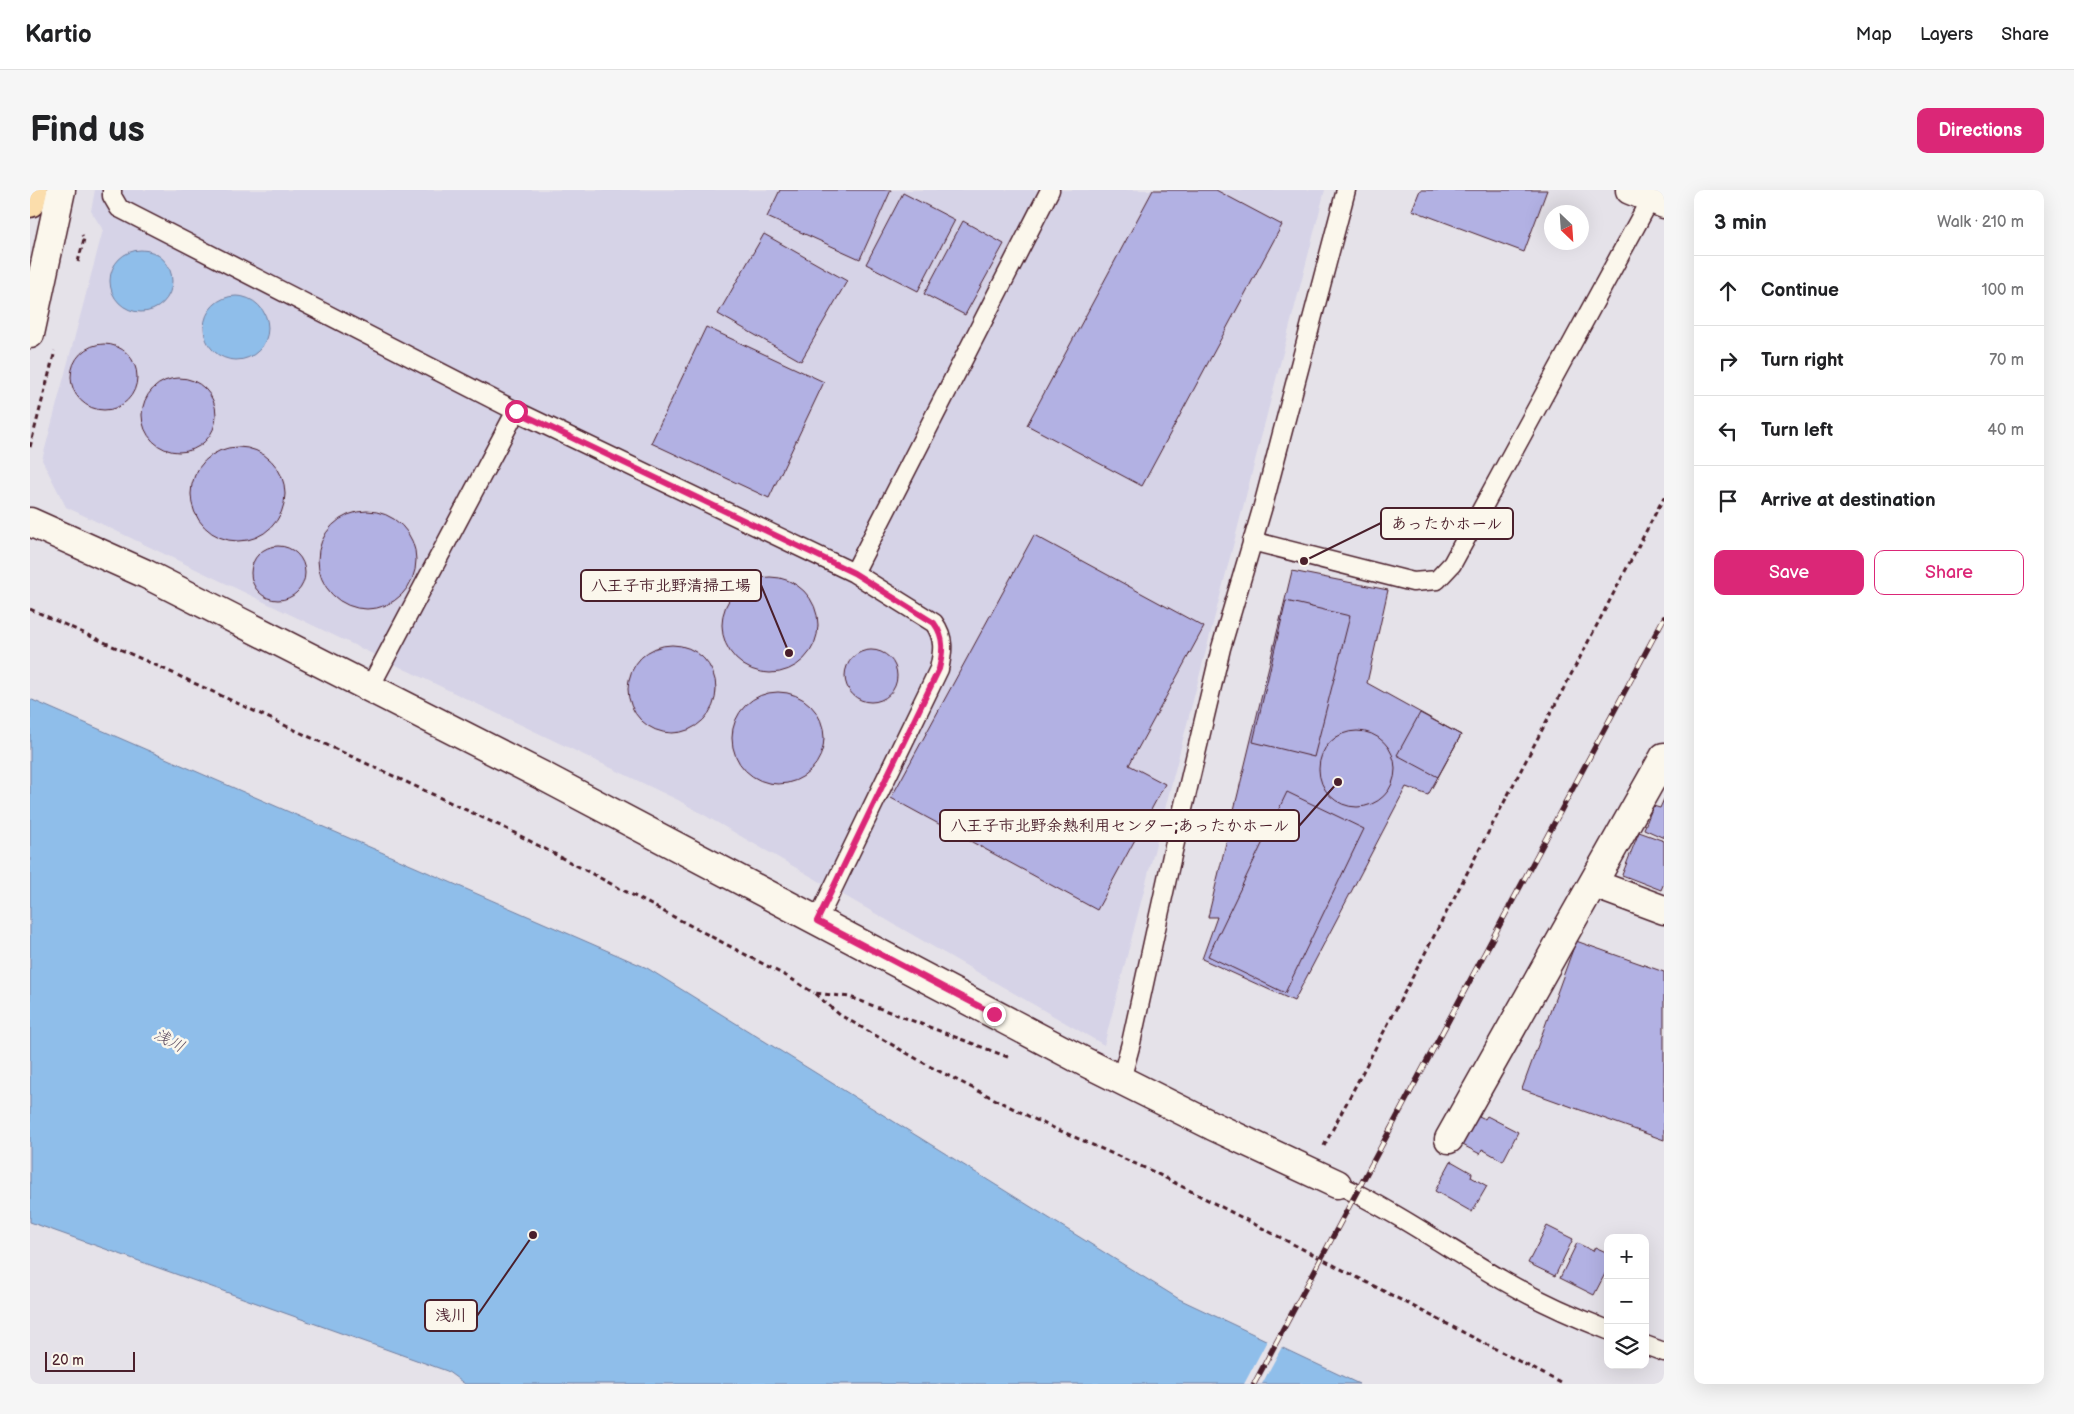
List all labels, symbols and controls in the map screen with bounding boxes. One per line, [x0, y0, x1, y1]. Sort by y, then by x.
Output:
text: Kartio [25, 20, 92, 49]
text: Map [1856, 24, 1892, 45]
text: Layers [1920, 24, 1973, 45]
text: Share [2001, 24, 2049, 45]
button: Directions [1917, 108, 2044, 153]
text: Find us [30, 109, 145, 152]
north arrow [1544, 205, 1589, 250]
text: 3 min [1714, 210, 1767, 235]
text: Walk · 210 m [1937, 213, 2024, 232]
icon: ahead [1714, 277, 1742, 305]
text: Continue [1761, 279, 1839, 302]
text: 100 m [1981, 281, 2024, 300]
icon: right [1714, 347, 1742, 375]
text: Turn right [1761, 349, 1844, 372]
text: 70 m [1989, 351, 2024, 370]
route start [505, 400, 528, 423]
icon: left [1714, 417, 1742, 445]
text: Turn left [1761, 419, 1833, 442]
text: 40 m [1987, 421, 2024, 440]
icon: arrive [1714, 487, 1742, 515]
text: Arrive at destination [1761, 489, 1936, 512]
callout: あったかホール [1381, 508, 1513, 539]
text: あったかホール [1391, 515, 1503, 534]
button: Save [1714, 550, 1864, 595]
button: Share [1874, 550, 2024, 595]
callout: 八王子市北野清掃工場 [581, 570, 761, 601]
text: 八王子市北野清掃工場 [591, 577, 751, 596]
callout: 八王子市北野余熱利用センター;あったかホール [940, 810, 1299, 841]
text: 八王子市北野余熱利用センター;あったかホール [951, 817, 1289, 836]
route end [983, 1003, 1006, 1026]
water label: 浅川 [150, 1025, 188, 1057]
map controls [1604, 1234, 1649, 1369]
button: + [1604, 1234, 1649, 1279]
button: − [1604, 1279, 1649, 1324]
callout: 浅川 [425, 1300, 477, 1331]
text: 浅川 [435, 1307, 467, 1326]
button: layers [1604, 1324, 1649, 1369]
scale bar [45, 1349, 135, 1372]
text: 20 m [52, 1352, 84, 1369]

